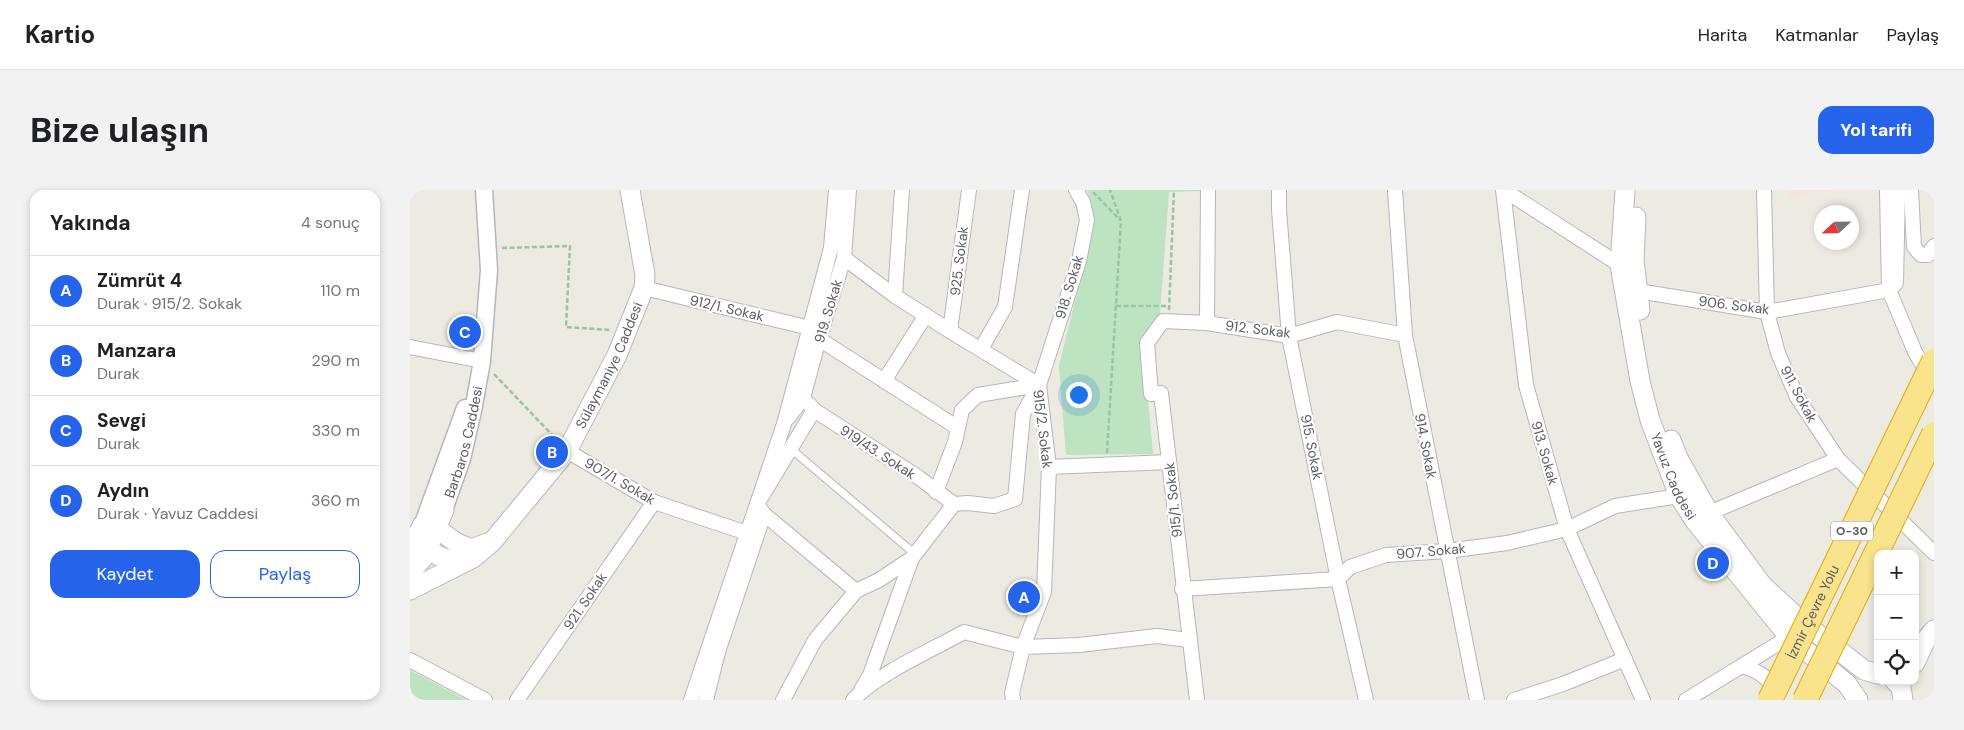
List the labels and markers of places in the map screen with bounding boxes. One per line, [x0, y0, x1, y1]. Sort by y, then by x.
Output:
pin: C [449, 313, 481, 351]
pin: B [536, 433, 568, 471]
pin: D [1697, 544, 1729, 582]
pin: A [1008, 578, 1040, 616]

